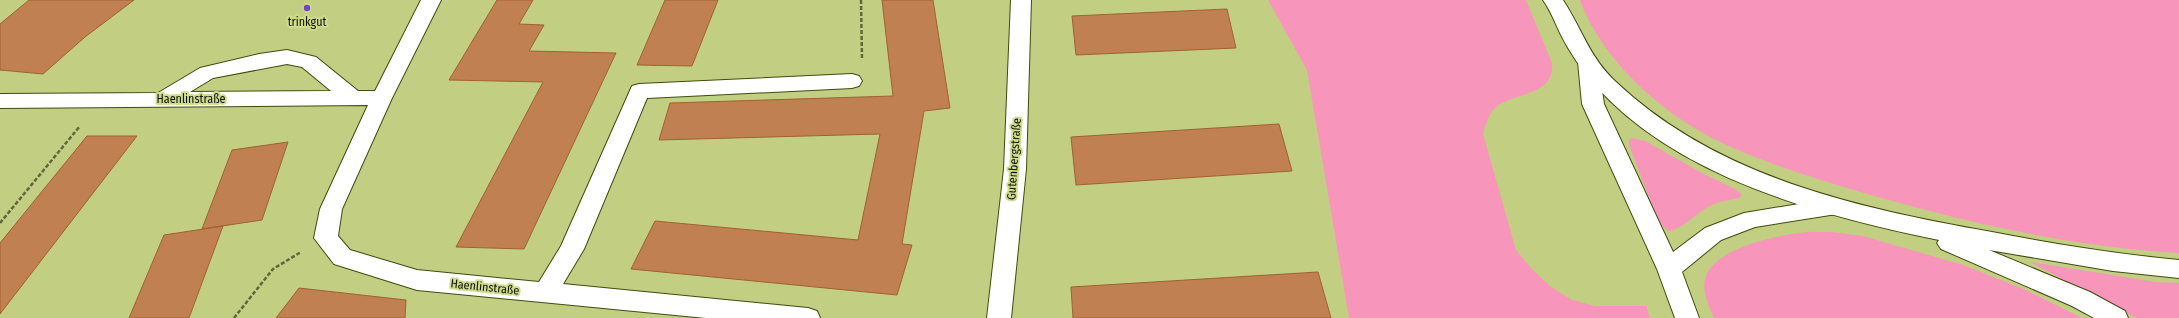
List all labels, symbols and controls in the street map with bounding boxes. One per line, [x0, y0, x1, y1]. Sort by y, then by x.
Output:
marker: trinkgut [302, 3, 312, 13]
place label: trinkgut [288, 15, 326, 29]
street label: Haenlinstraße [156, 92, 226, 106]
street label: Gutenbergstraße [1004, 117, 1024, 200]
street label: Haenlinstraße [450, 276, 520, 298]

